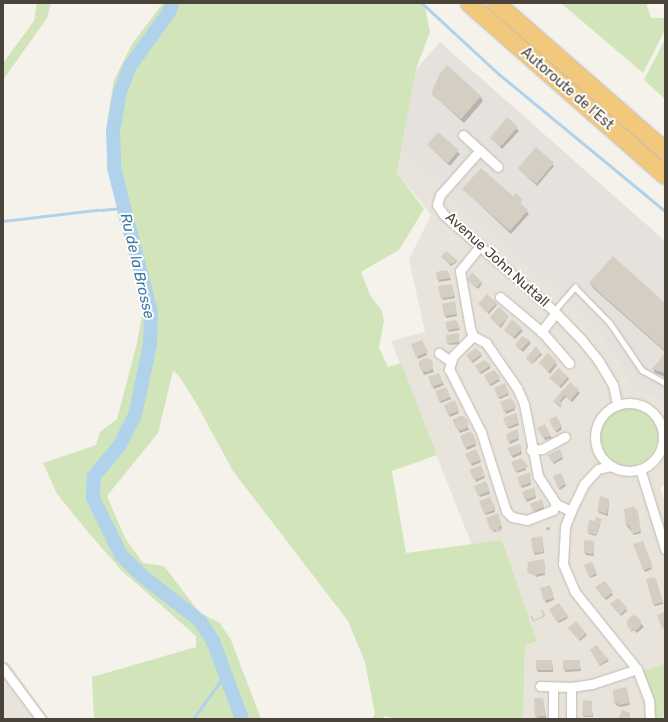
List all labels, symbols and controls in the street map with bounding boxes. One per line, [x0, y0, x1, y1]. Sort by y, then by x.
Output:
street label: Autoroute de l’Est [517, 44, 617, 134]
street label: Avenue John Nuttall [442, 209, 552, 311]
water label: Ru de la Brosse [116, 211, 158, 321]

